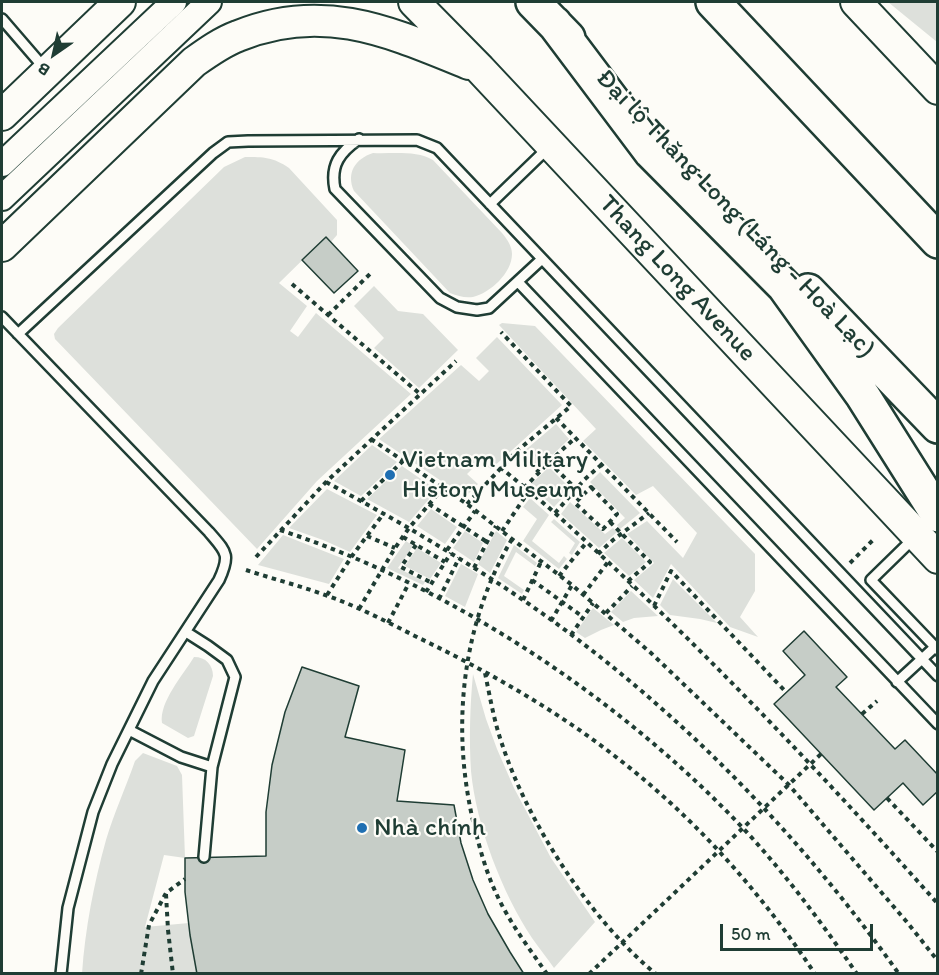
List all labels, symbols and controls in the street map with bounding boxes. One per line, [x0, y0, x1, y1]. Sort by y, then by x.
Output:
north arrow [24, 24, 84, 84]
text: B [34, 59, 53, 80]
street label: Đại lộ Thăng Long (Láng - Hoà Lạc) [589, 63, 881, 365]
street label: Thang Long Avenue [592, 189, 762, 369]
place label: Vietnam Military History Museum [402, 444, 588, 506]
marker: Vietnam Military History Museum [383, 468, 397, 482]
place label: Nhà chính [374, 812, 486, 844]
marker: Nhà chính [355, 821, 369, 835]
scale bar [723, 912, 876, 950]
text: 50 m [731, 923, 771, 945]

